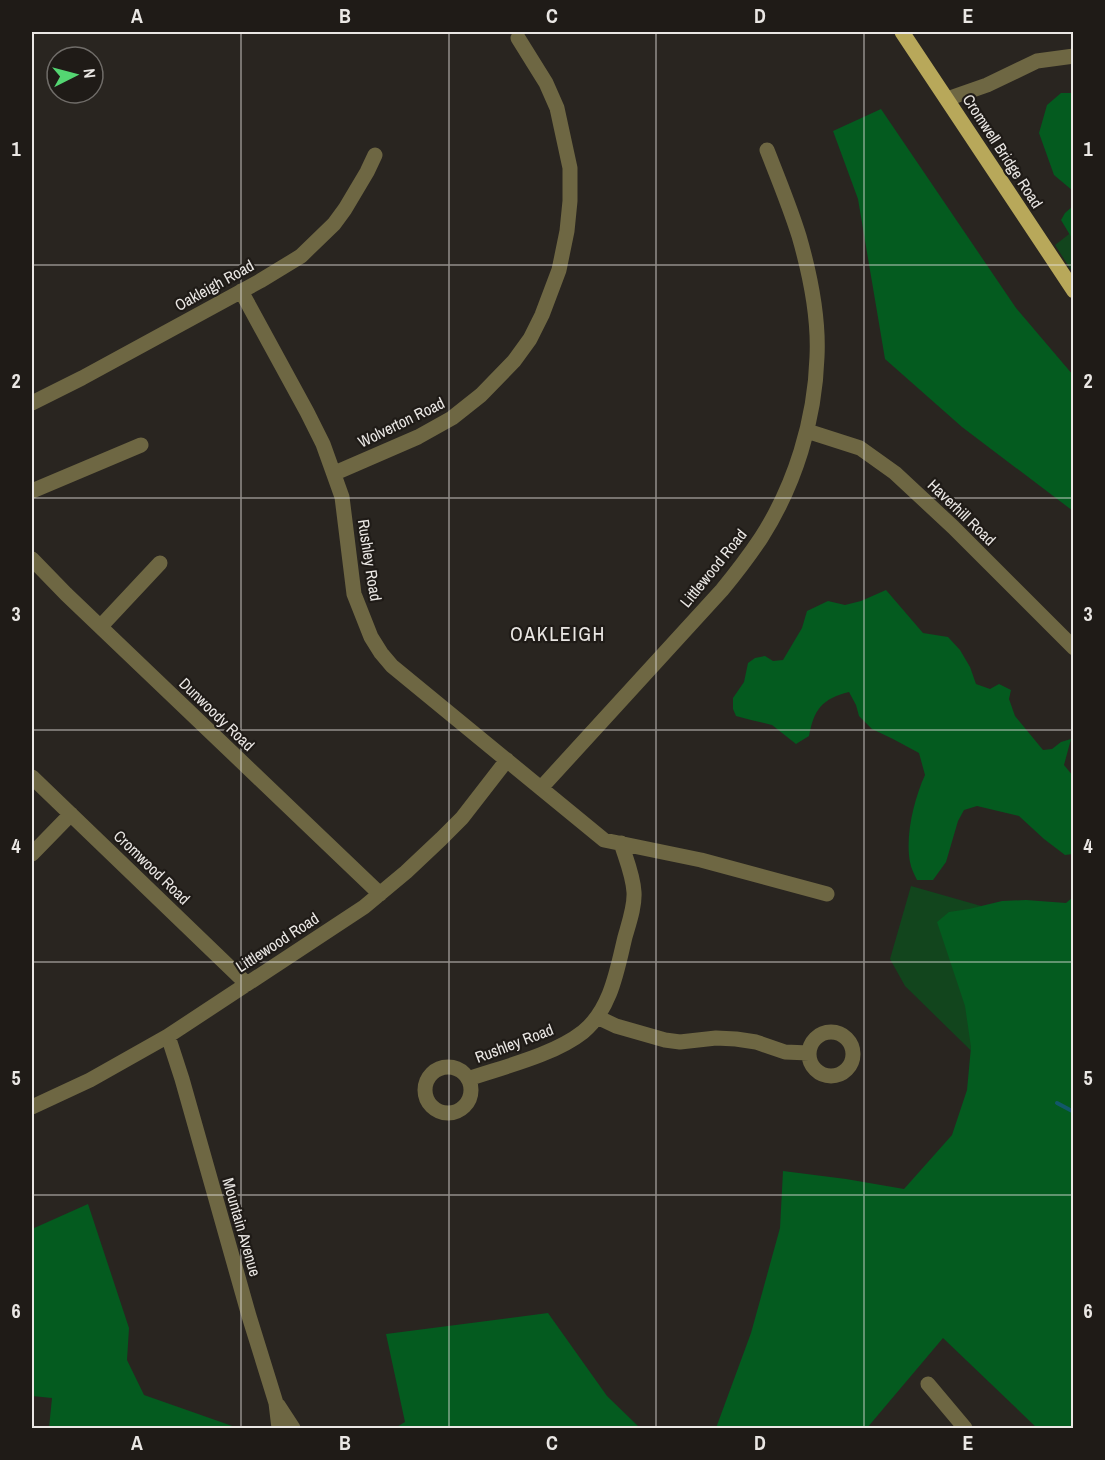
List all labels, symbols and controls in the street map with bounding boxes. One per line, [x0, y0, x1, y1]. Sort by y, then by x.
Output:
text: A [131, 2, 143, 29]
text: B [339, 2, 351, 29]
text: C [546, 2, 558, 29]
text: D [754, 2, 766, 29]
text: E [963, 2, 974, 29]
north arrow [45, 45, 105, 105]
text: N [78, 68, 101, 79]
street label: Cromwell Bridge Road [958, 90, 1048, 212]
text: 1 [11, 135, 21, 162]
text: 1 [1083, 135, 1093, 162]
street label: Oakleigh Road [170, 254, 258, 316]
text: 2 [11, 367, 21, 394]
text: 2 [1083, 367, 1093, 394]
street label: Wolverton Road [354, 392, 448, 452]
street label: Haverhill Road [923, 474, 1001, 550]
street label: Rushley Road [353, 518, 387, 602]
street label: Littlewood Road [675, 524, 751, 612]
text: 3 [11, 600, 21, 627]
text: 3 [1083, 600, 1093, 627]
district label: OAKLEIGH [510, 620, 606, 647]
street label: Dunwoody Road [174, 672, 260, 756]
street label: Cromwood Road [109, 825, 195, 909]
text: 4 [11, 832, 21, 859]
text: 4 [1083, 832, 1093, 859]
street label: Littlewood Road [231, 907, 323, 977]
street label: Rushley Road [472, 1018, 556, 1068]
text: 5 [11, 1064, 21, 1091]
text: 5 [1083, 1064, 1093, 1091]
street label: Mountain Avenue [217, 1175, 267, 1279]
text: 6 [11, 1297, 21, 1324]
text: 6 [1083, 1297, 1093, 1324]
text: A [131, 1429, 143, 1456]
text: B [339, 1429, 351, 1456]
text: C [546, 1429, 558, 1456]
text: D [754, 1429, 766, 1456]
text: E [963, 1429, 974, 1456]

